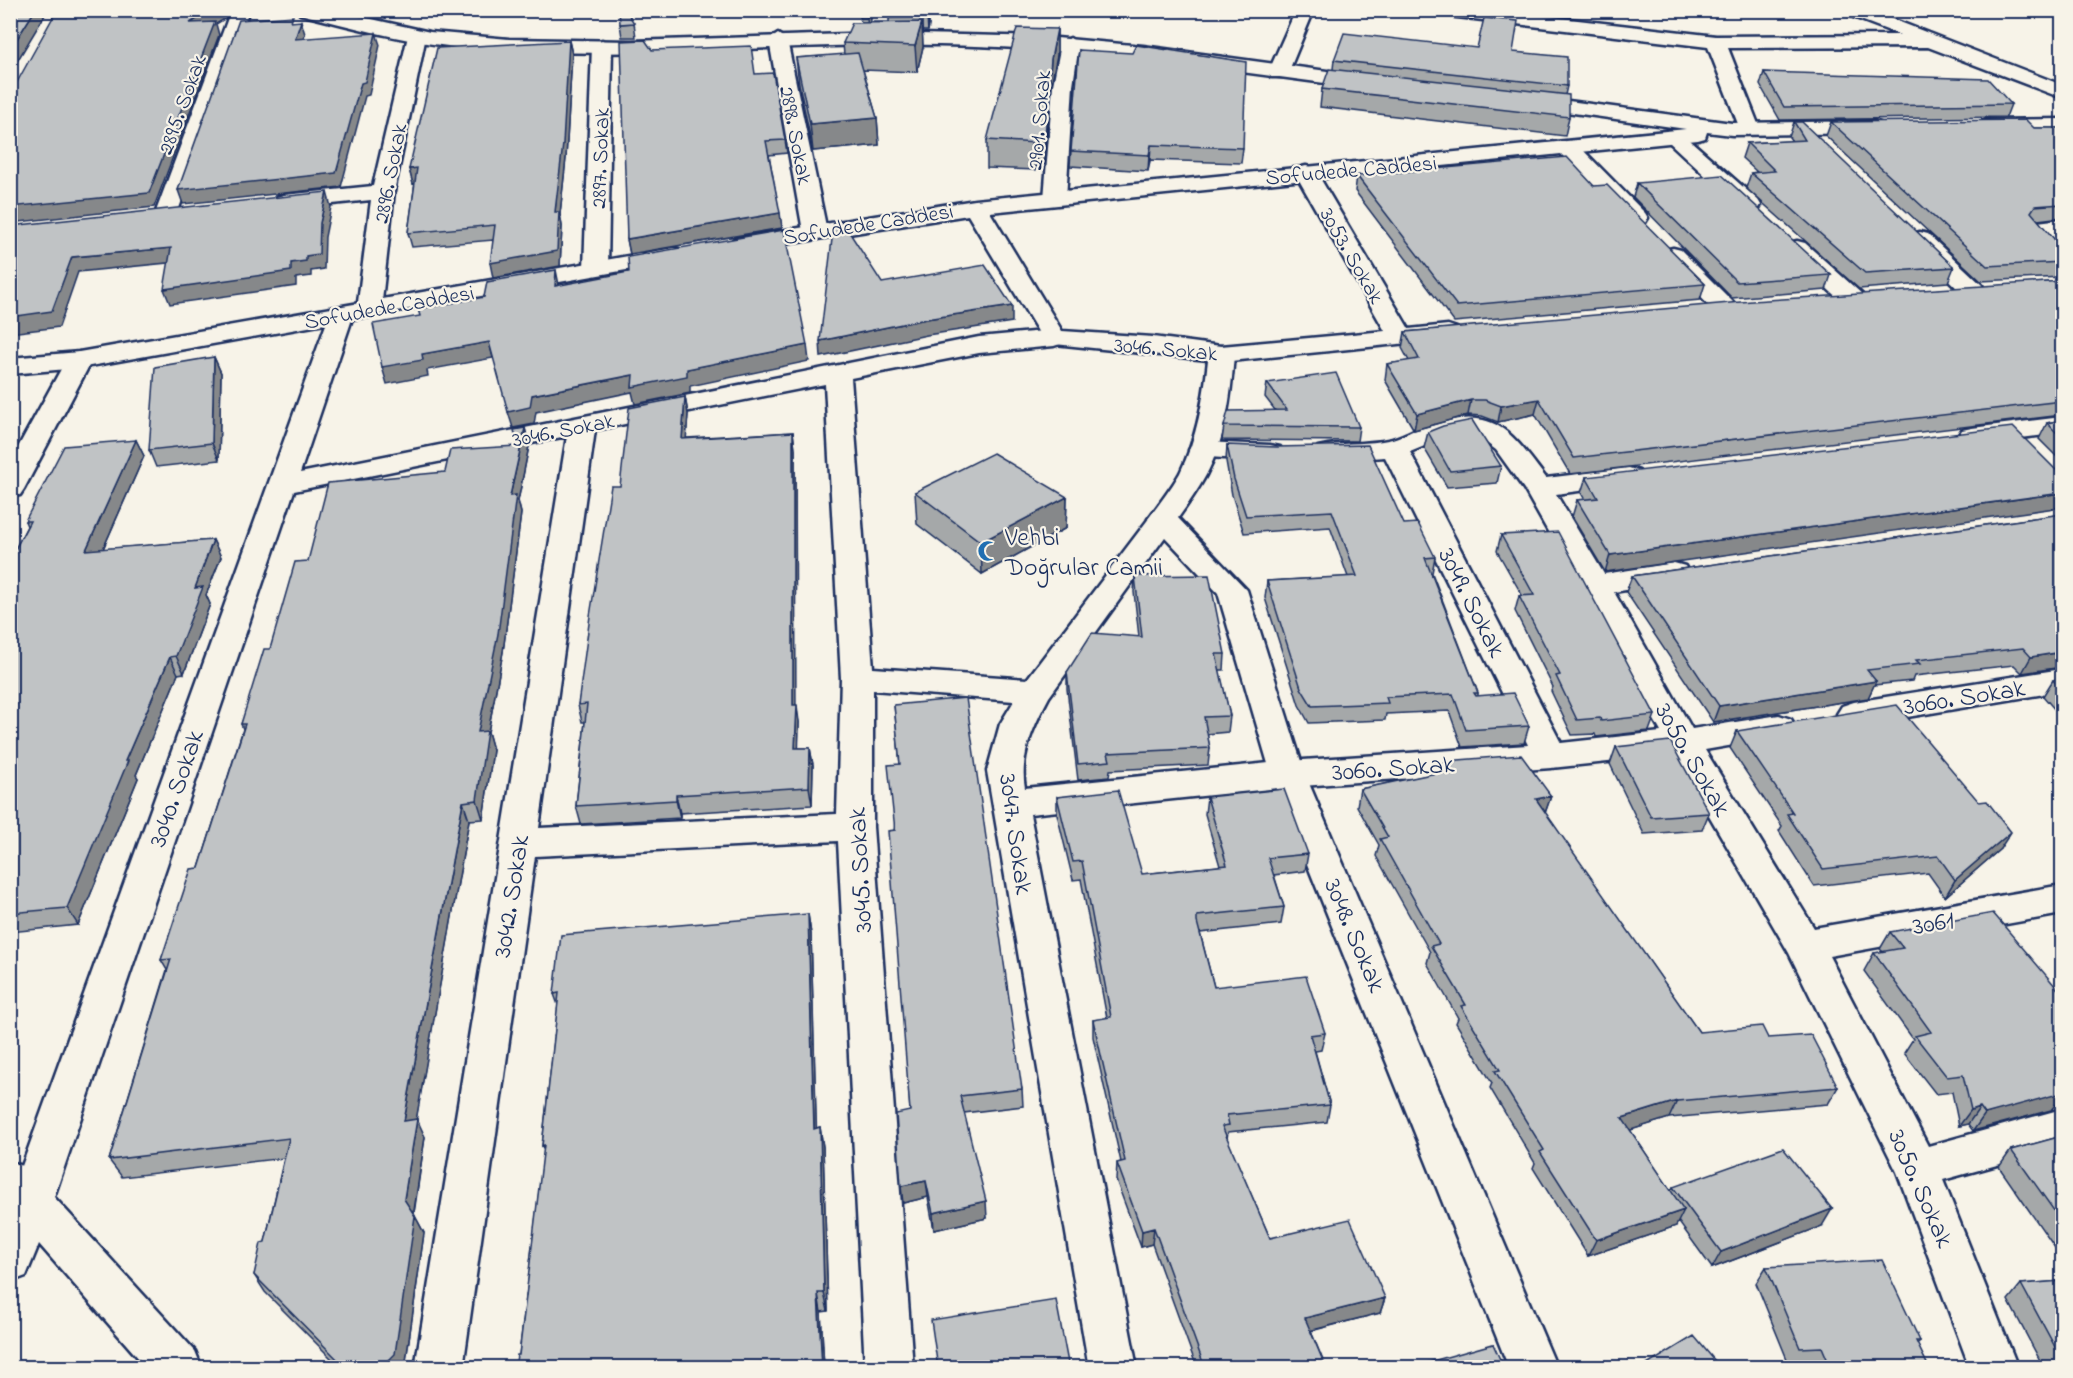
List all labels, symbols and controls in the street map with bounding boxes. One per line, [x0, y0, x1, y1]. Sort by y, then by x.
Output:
street label: 2895. Sokak [151, 50, 217, 160]
street label: 2901. Sokak [1021, 69, 1061, 172]
street label: 2898. Sokak [769, 83, 819, 188]
street label: 2897. Sokak [584, 107, 620, 209]
street label: 2896. Sokak [367, 120, 417, 226]
street label: Sofudede Caddesi [1264, 149, 1438, 195]
street label: Sofudede Caddesi [781, 197, 956, 255]
street label: 3053. Sokak [1310, 202, 1391, 311]
street label: Sofudede Caddesi [302, 278, 477, 340]
street label: 3046. Sokak [1113, 331, 1219, 371]
street label: 3046. Sokak [510, 406, 618, 458]
place label: Vehbi Doğrular Camii [1004, 520, 1163, 588]
mosque icon: Vehbi Doğrular Camii [976, 539, 1000, 563]
street label: 3049. Sokak [1426, 542, 1514, 665]
street label: 3060. Sokak [1901, 671, 2029, 727]
street label: 3050. Sokak [1643, 696, 1740, 825]
street label: 3040. Sokak [140, 725, 216, 853]
street label: 3060. Sokak [1331, 747, 1456, 793]
street label: 3047. Sokak [987, 772, 1041, 898]
street label: 3045. Sokak [840, 806, 884, 934]
street label: 3042. Sokak [485, 832, 541, 961]
street label: 3048. Sokak [1312, 873, 1395, 1000]
street label: 3061 [1910, 903, 1957, 947]
street label: 3050. Sokak [1876, 1124, 1963, 1255]

